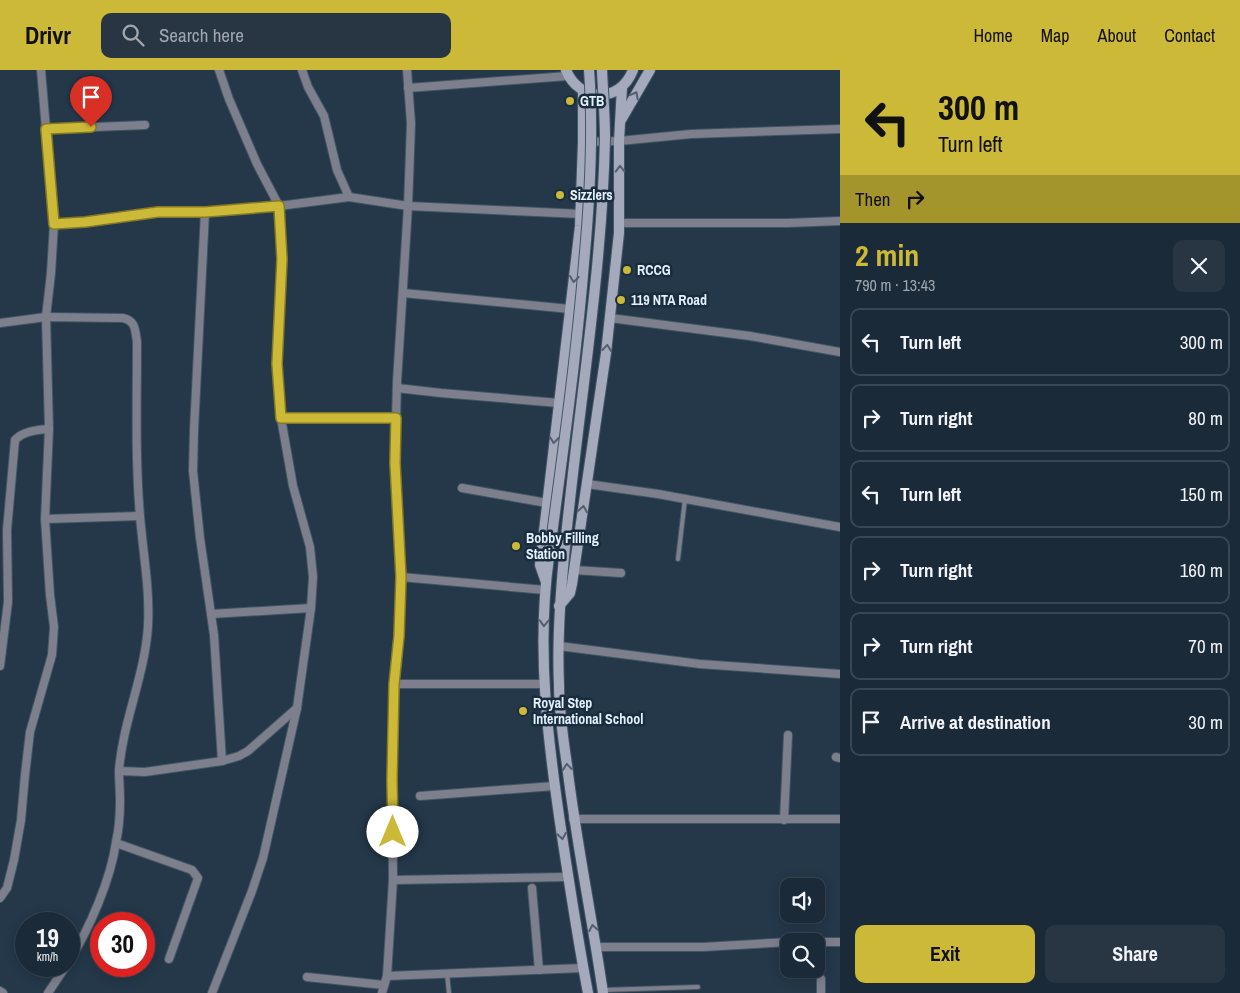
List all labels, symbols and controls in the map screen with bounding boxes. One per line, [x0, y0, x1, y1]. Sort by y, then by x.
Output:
search box [101, 13, 451, 58]
text: Drivr [25, 19, 71, 51]
icon: search [119, 21, 147, 49]
text: Search here [159, 22, 244, 48]
text: Home [973, 23, 1013, 48]
text: Map [1041, 23, 1070, 48]
text: About [1098, 23, 1136, 48]
text: Contact [1164, 23, 1215, 48]
pin [70, 76, 112, 127]
icon: arrive [77, 83, 105, 111]
text: 300 m [938, 84, 1019, 131]
icon: left [855, 90, 920, 155]
one-way arrow [629, 91, 639, 100]
place label: GTB [580, 92, 604, 110]
marker: GTB [564, 95, 576, 107]
text: Turn left [938, 129, 1003, 159]
one-way arrow [615, 165, 625, 172]
icon: right [901, 185, 929, 213]
place label: Sizzlers [570, 186, 613, 204]
text: Then [855, 186, 891, 212]
marker: Sizzlers [554, 189, 566, 201]
text: 2 min [855, 235, 919, 275]
button: close [1173, 240, 1225, 292]
place label: RCCG [637, 261, 671, 279]
marker: RCCG [621, 264, 633, 276]
text: 790 m · 13:43 [855, 274, 935, 296]
one-way arrow [569, 275, 580, 283]
place label: 119 NTA Road [631, 291, 707, 309]
marker: 119 NTA Road [615, 294, 627, 306]
icon: left [857, 328, 885, 356]
text: Turn left [900, 329, 961, 355]
text: 300 m [1180, 329, 1223, 355]
one-way arrow [601, 344, 612, 352]
icon: right [857, 404, 885, 432]
text: Turn right [900, 405, 972, 431]
text: 80 m [1188, 405, 1223, 431]
one-way arrow [549, 437, 560, 445]
icon: left [857, 480, 885, 508]
text: Turn left [900, 481, 961, 507]
text: 150 m [1180, 481, 1223, 507]
one-way arrow [577, 505, 588, 513]
place label: Bobby Filling Station [526, 529, 599, 563]
marker: Bobby Filling Station [510, 540, 522, 552]
icon: right [857, 556, 885, 584]
text: Turn right [900, 557, 972, 583]
text: 160 m [1180, 557, 1223, 583]
one-way arrow [539, 619, 549, 627]
icon: right [857, 632, 885, 660]
text: Turn right [900, 633, 972, 659]
text: 70 m [1188, 633, 1223, 659]
place label: Royal Step International School [533, 694, 643, 728]
marker: Royal Step International School [517, 705, 529, 717]
icon: arrive [857, 708, 885, 736]
text: Arrive at destination [900, 709, 1051, 735]
text: 30 m [1188, 709, 1223, 735]
one-way arrow [562, 763, 573, 771]
position arrow [366, 805, 418, 857]
one-way arrow [556, 833, 567, 841]
map controls [780, 878, 825, 978]
button: sound [780, 878, 825, 923]
speed limit sign: 30 [90, 912, 155, 977]
text: 19 [36, 921, 59, 955]
one-way arrow [588, 923, 599, 932]
button: Exit [855, 925, 1035, 983]
button: Share [1045, 925, 1225, 983]
button: search [780, 933, 825, 978]
text: km/h [37, 949, 58, 965]

